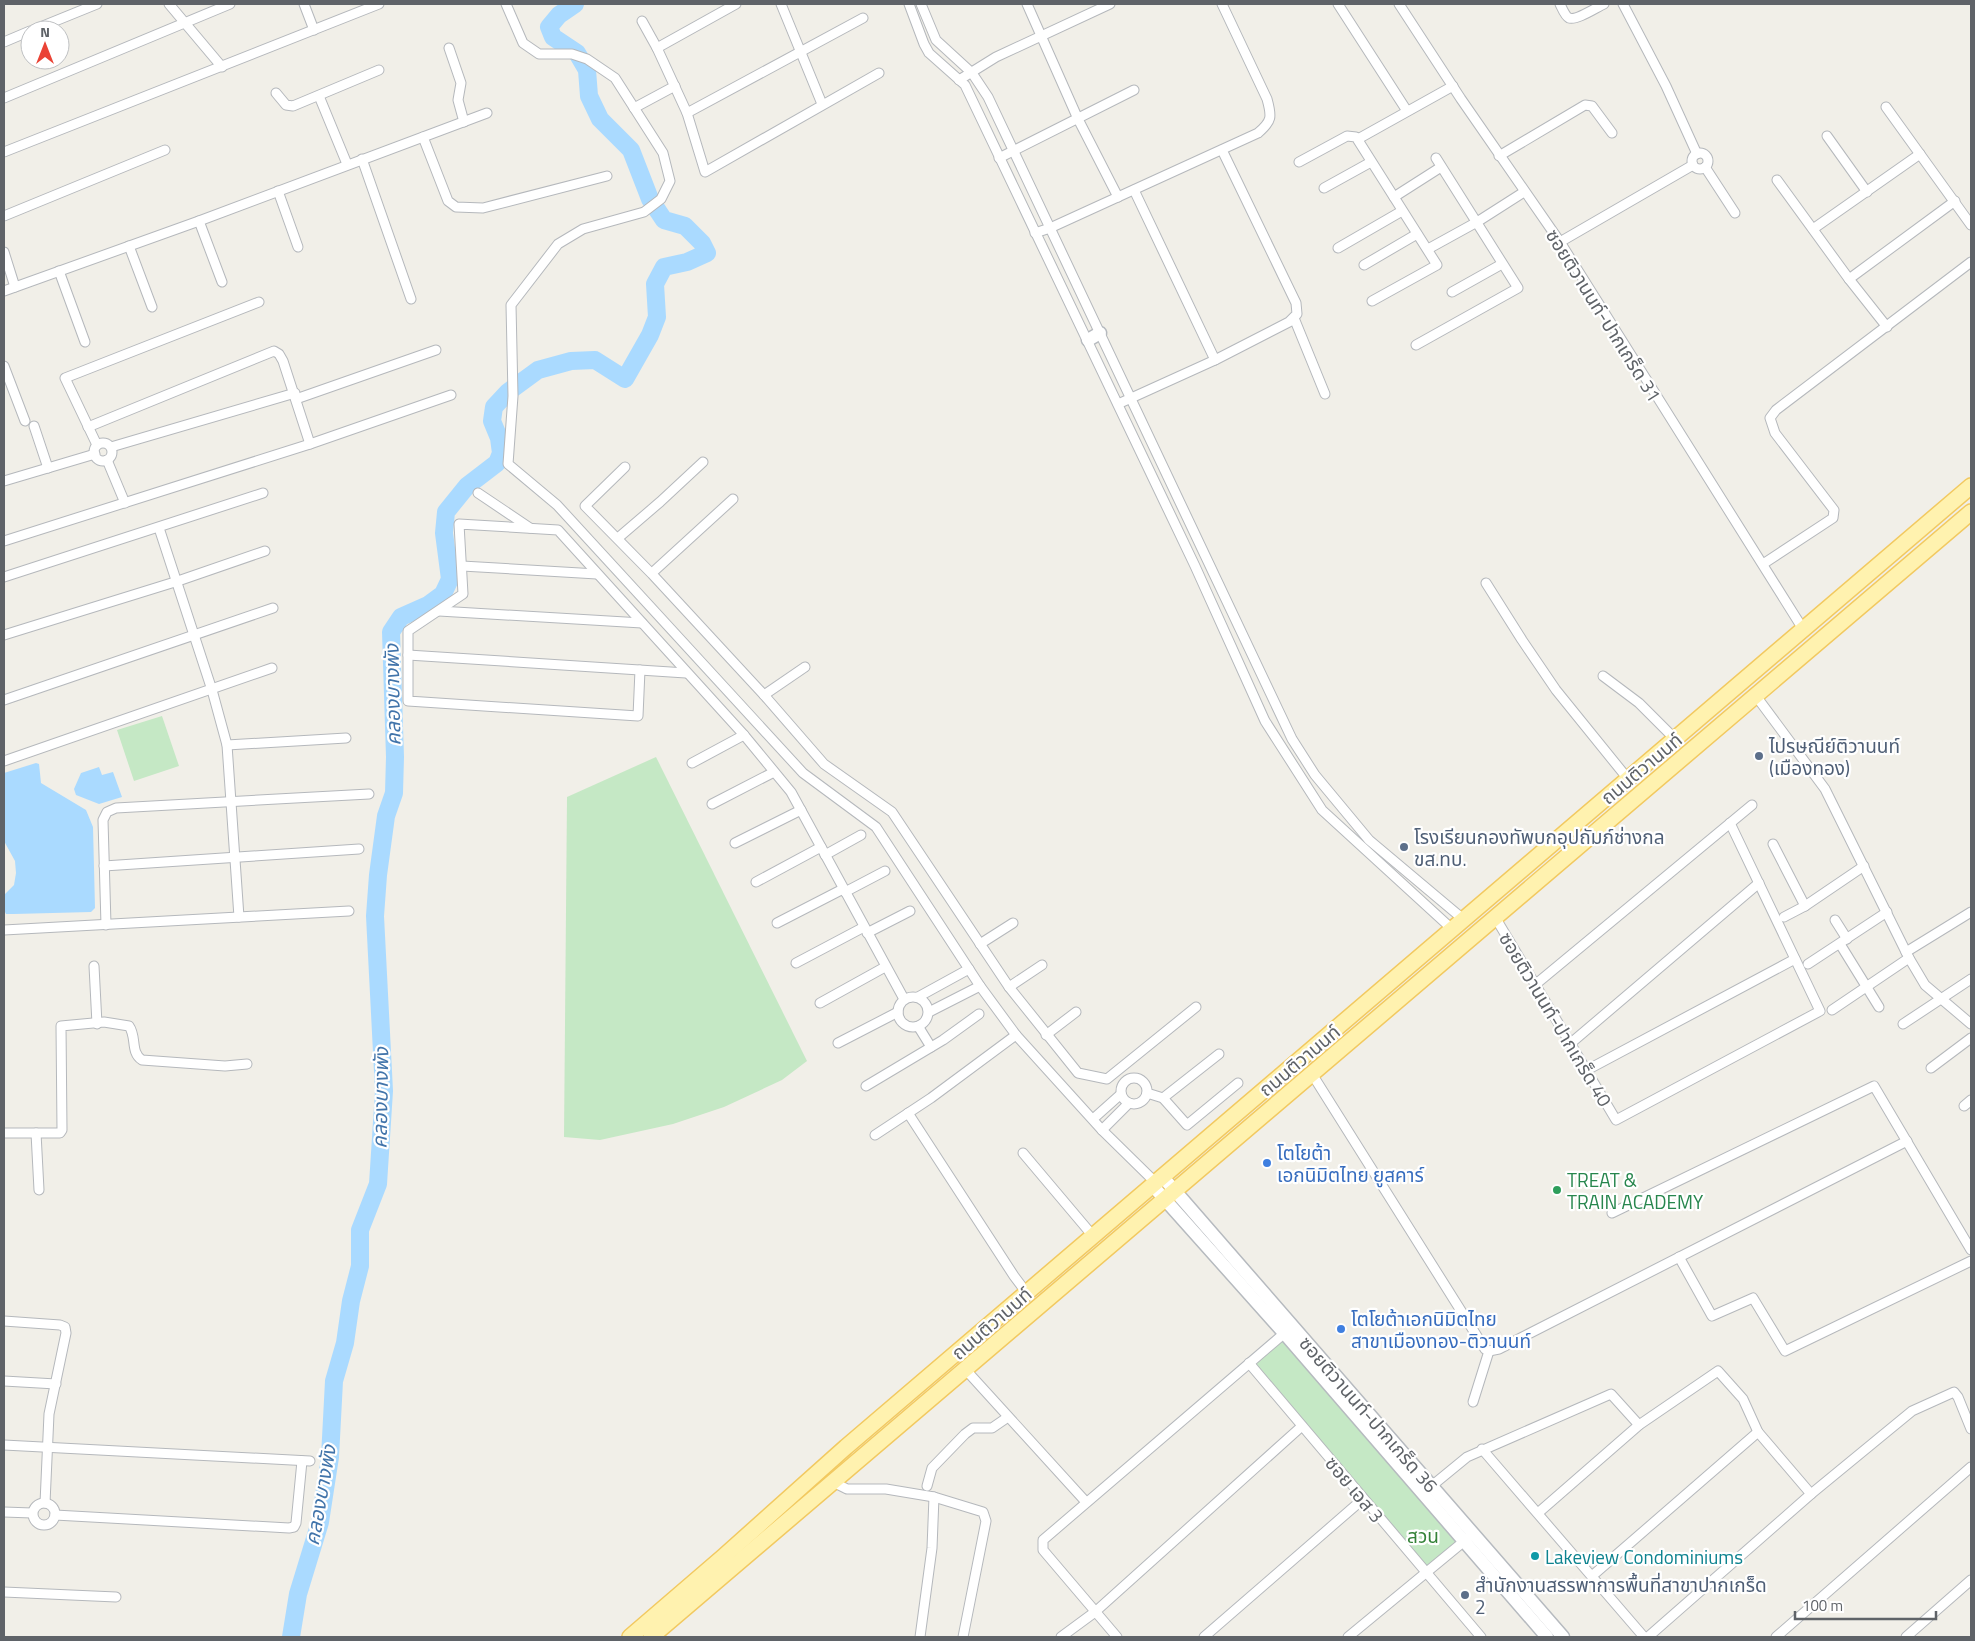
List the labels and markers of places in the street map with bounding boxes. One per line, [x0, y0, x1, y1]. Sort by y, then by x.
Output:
place label: ไปรษณีย์ติวานนท์ (เมืองทอง) [1768, 731, 1900, 782]
marker: ไปรษณีย์ติวานนท์ (เมืองทอง) [1753, 750, 1765, 762]
place label: โรงเรียนกองทัพบกอุปถัมภ์ช่างกล ขส.ทบ. [1414, 822, 1665, 873]
marker: โรงเรียนกองทัพบกอุปถัมภ์ช่างกล ขส.ทบ. [1398, 841, 1410, 853]
place label: โตโยต้า เอกนิมิตไทย ยูสคาร์ [1277, 1138, 1425, 1189]
marker: โตโยต้า เอกนิมิตไทย ยูสคาร์ [1261, 1157, 1273, 1169]
place label: TREAT & TRAIN ACADEMY [1567, 1165, 1704, 1216]
marker: TREAT & TRAIN ACADEMY [1551, 1184, 1563, 1196]
place label: โตโยต้าเอกนิมิตไทย สาขาเมืองทอง-ติวานนท์ [1351, 1304, 1531, 1355]
marker: โตโยต้าเอกนิมิตไทย สาขาเมืองทอง-ติวานนท์ [1335, 1323, 1347, 1335]
place label: Lakeview Condominiums [1545, 1542, 1743, 1571]
marker: Lakeview Condominiums [1529, 1550, 1541, 1562]
place label: สำนักงานสรรพาการพื้นที่สาขาปากเกร็ด 2 [1475, 1570, 1767, 1621]
marker: สำนักงานสรรพาการพื้นที่สาขาปากเกร็ด 2 [1459, 1589, 1471, 1601]

